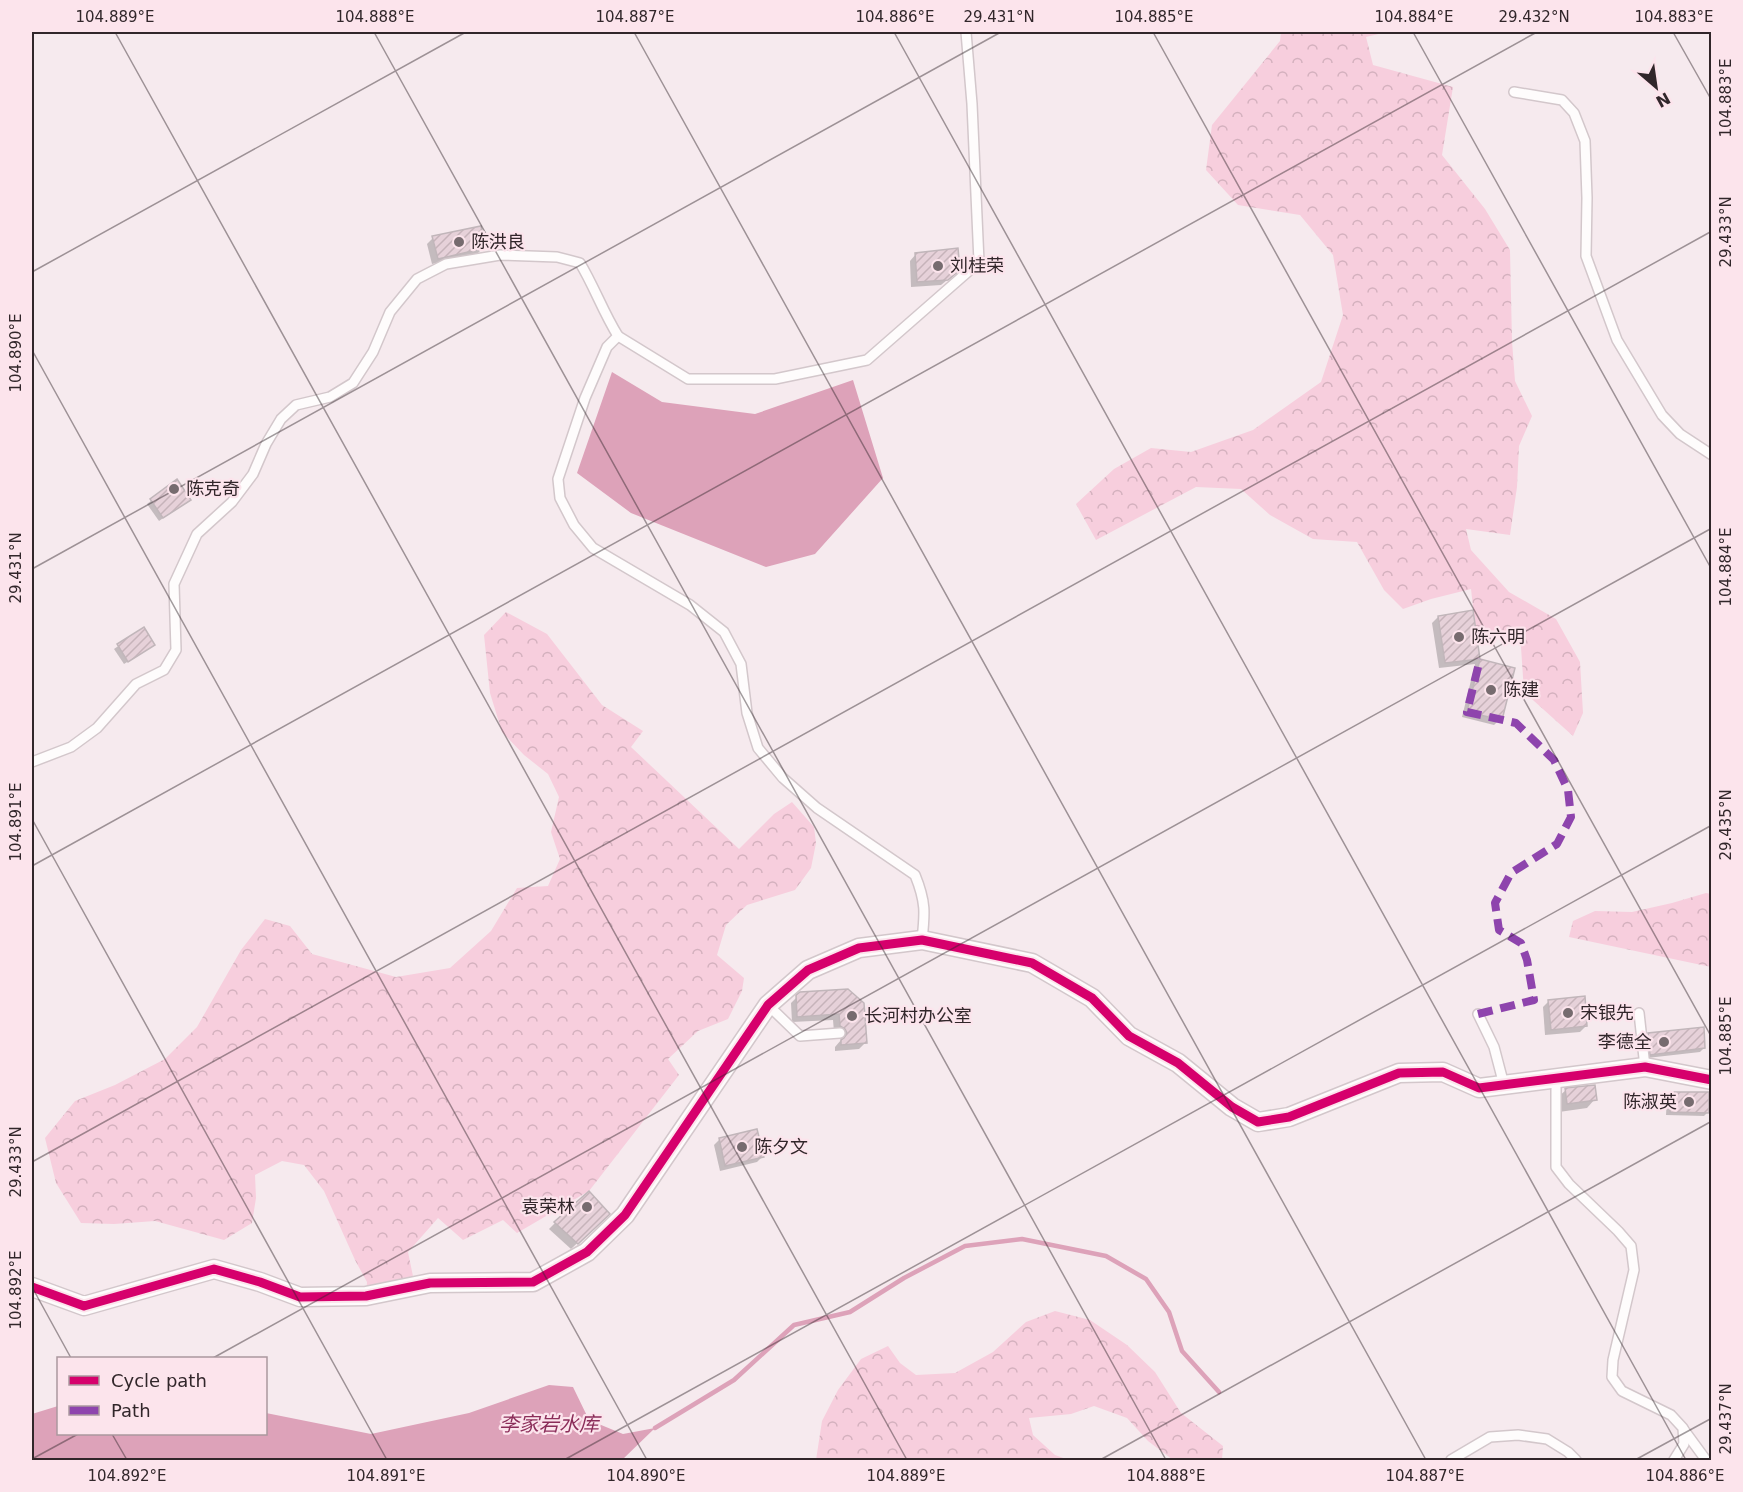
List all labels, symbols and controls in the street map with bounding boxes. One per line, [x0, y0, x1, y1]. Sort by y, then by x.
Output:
text: 104.889°E [75, 8, 155, 26]
text: 104.888°E [335, 8, 415, 26]
text: 104.887°E [595, 8, 675, 26]
text: 104.886°E [855, 8, 935, 26]
text: 29.431°N [963, 8, 1035, 26]
text: 104.885°E [1114, 8, 1194, 26]
text: 104.884°E [1374, 8, 1454, 26]
text: 29.432°N [1498, 8, 1570, 26]
text: 104.883°E [1634, 8, 1714, 26]
north arrow [1626, 57, 1686, 117]
text: 104.883°E [1717, 58, 1735, 138]
text: N [1653, 88, 1673, 111]
text: 29.433°N [1717, 196, 1735, 268]
place label: 陈洪良 [471, 231, 525, 252]
marker: 陈洪良 [452, 235, 466, 249]
place label: 刘桂荣 [950, 255, 1004, 276]
marker: 刘桂荣 [931, 259, 945, 273]
text: 104.890°E [7, 313, 25, 393]
place label: 陈克奇 [186, 478, 240, 499]
marker: 陈克奇 [167, 482, 181, 496]
text: 104.884°E [1717, 527, 1735, 607]
text: 29.431°N [7, 532, 25, 604]
place label: 陈六明 [1471, 626, 1525, 647]
marker: 陈六明 [1452, 630, 1466, 644]
place label: 陈建 [1503, 679, 1539, 700]
marker: 陈建 [1484, 683, 1498, 697]
text: 104.891°E [7, 782, 25, 862]
text: 29.435°N [1717, 789, 1735, 861]
text: 104.885°E [1717, 996, 1735, 1076]
place label: 宋银先 [1580, 1002, 1634, 1023]
place label: 长河村办公室 [864, 1005, 972, 1026]
marker: 宋银先 [1561, 1006, 1575, 1020]
marker: 长河村办公室 [845, 1009, 859, 1023]
place label: 李德全 [1598, 1031, 1652, 1052]
marker: 李德全 [1657, 1035, 1671, 1049]
place label: 陈淑英 [1623, 1091, 1677, 1112]
marker: 陈淑英 [1682, 1095, 1696, 1109]
text: 29.433°N [7, 1126, 25, 1198]
place label: 陈夕文 [754, 1136, 808, 1157]
marker: 陈夕文 [735, 1140, 749, 1154]
place label: 袁荣林 [521, 1196, 575, 1217]
marker: 袁荣林 [580, 1200, 594, 1214]
text: 104.892°E [7, 1250, 25, 1330]
legend [57, 1357, 267, 1435]
text: Cycle path [111, 1370, 207, 1391]
text: 29.437°N [1717, 1383, 1735, 1455]
text: Path [111, 1400, 151, 1421]
water label: 李家岩水库 [499, 1412, 602, 1436]
text: 104.892°E [87, 1467, 167, 1485]
text: 104.891°E [346, 1467, 426, 1485]
text: 104.890°E [606, 1467, 686, 1485]
text: 104.889°E [866, 1467, 946, 1485]
text: 104.888°E [1126, 1467, 1206, 1485]
text: 104.887°E [1385, 1467, 1465, 1485]
text: 104.886°E [1645, 1467, 1725, 1485]

